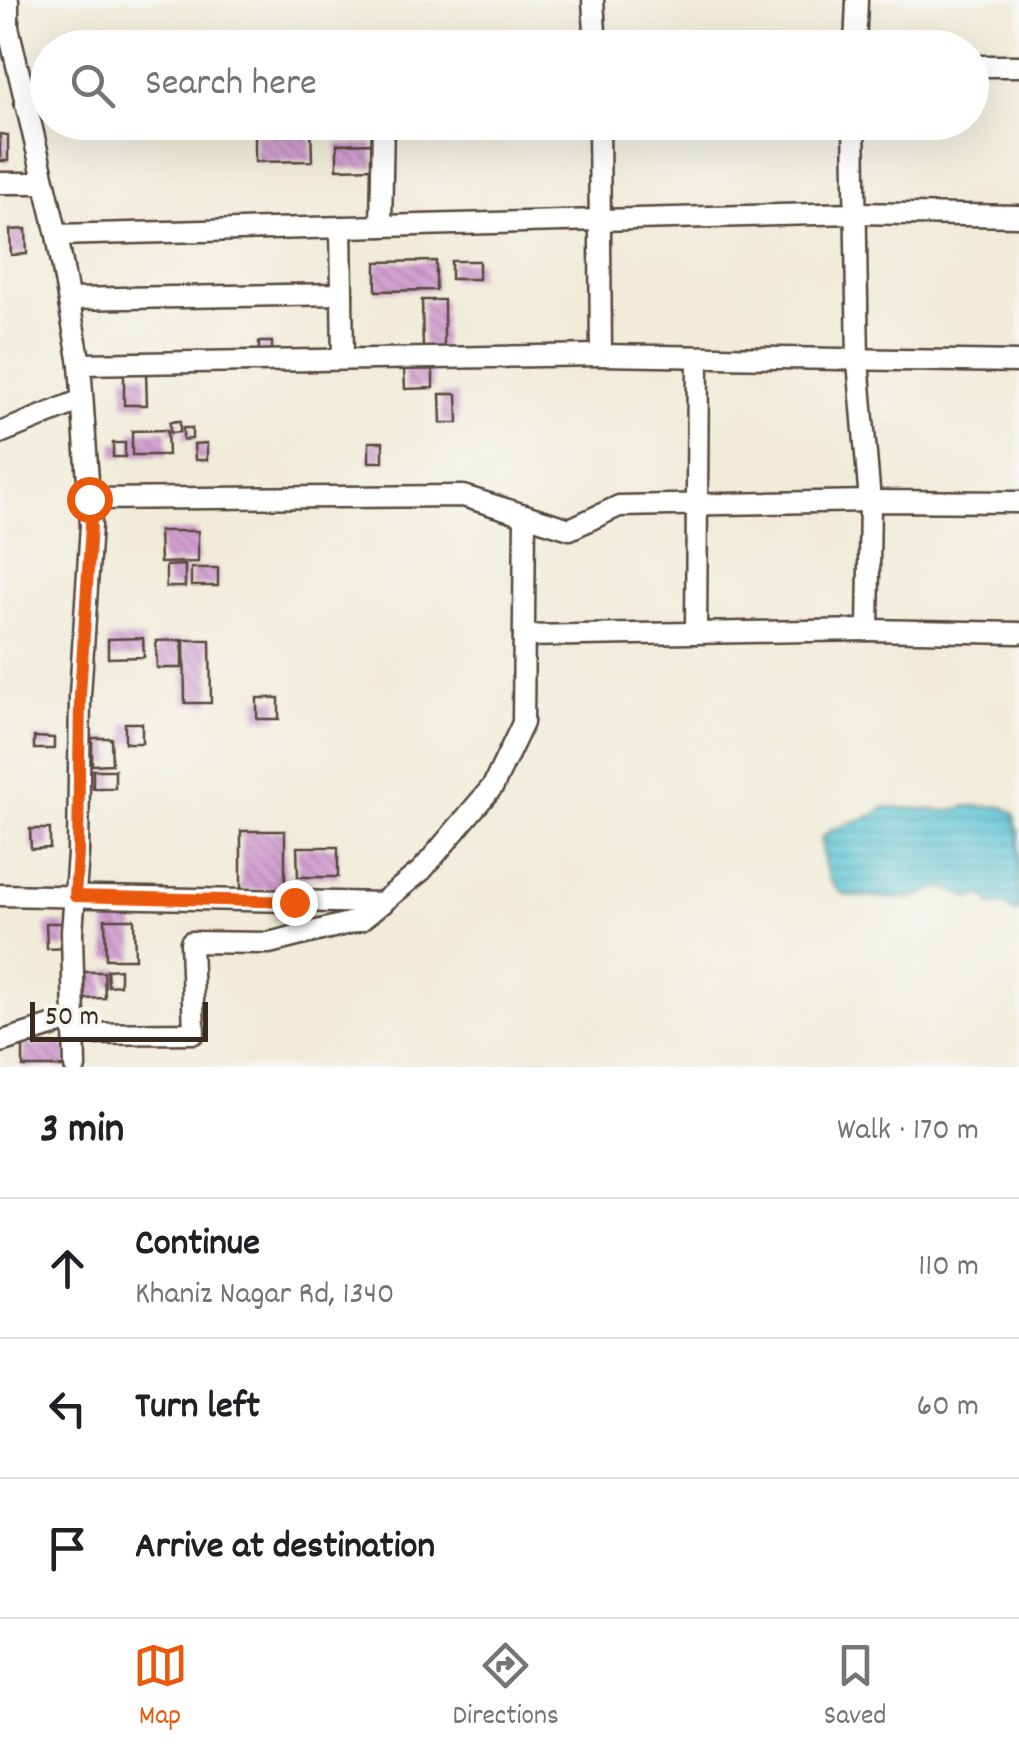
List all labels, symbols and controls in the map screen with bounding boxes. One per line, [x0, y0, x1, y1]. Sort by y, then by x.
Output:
search box [30, 30, 989, 140]
icon: search [65, 58, 120, 113]
text: Search here [145, 58, 317, 113]
route start [67, 477, 113, 523]
route end [272, 880, 318, 926]
scale bar [30, 997, 208, 1042]
text: 50 m [45, 999, 99, 1039]
text: 3 min [40, 1102, 124, 1162]
text: Walk · 170 m [837, 1109, 979, 1155]
text: Continue [135, 1218, 260, 1273]
icon: ahead [40, 1241, 95, 1296]
text: 110 m [918, 1245, 979, 1291]
text: Khaniz Nagar Rd, 1340 [135, 1273, 395, 1319]
icon: left [40, 1381, 95, 1436]
text: Turn left [135, 1381, 260, 1436]
text: 60 m [917, 1385, 979, 1431]
icon: arrive [40, 1521, 95, 1576]
text: Arrive at destination [135, 1521, 435, 1576]
tab: Map [133, 1638, 188, 1738]
tab: Directions [453, 1638, 559, 1738]
tab: Saved [824, 1638, 886, 1738]

